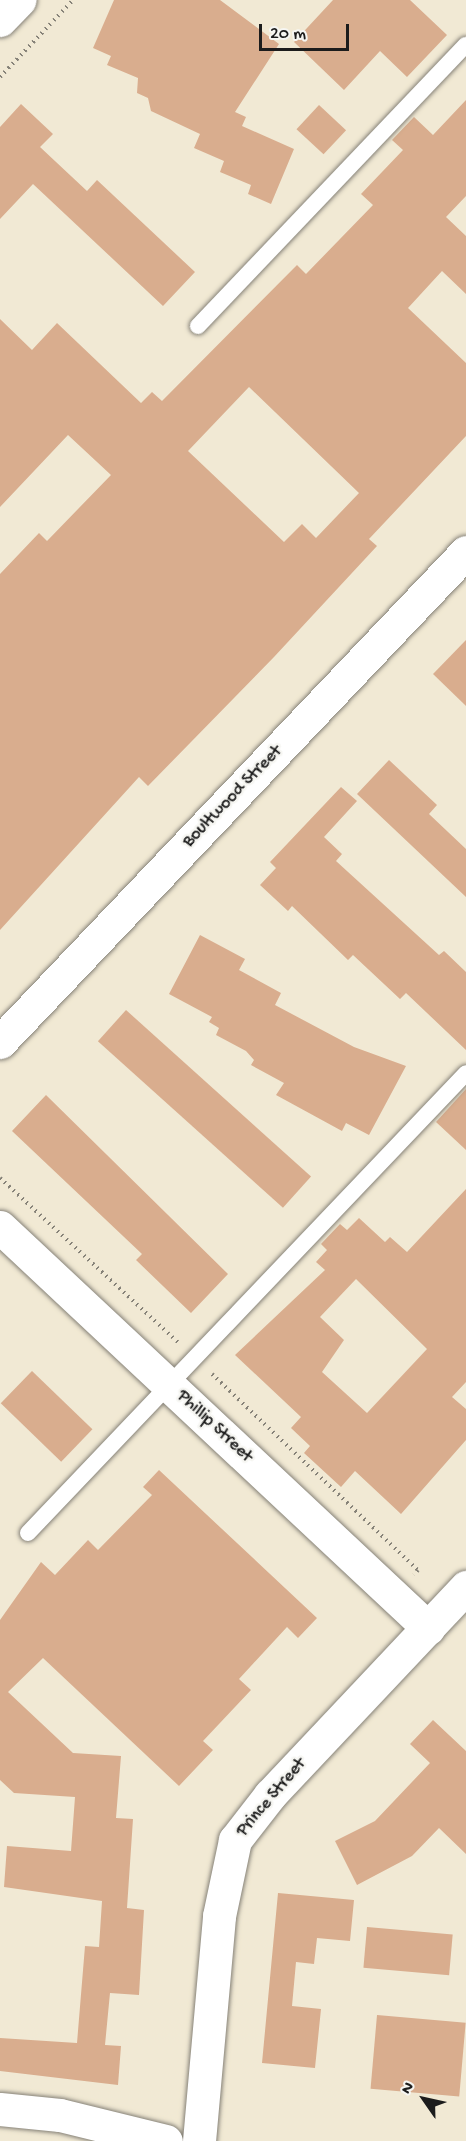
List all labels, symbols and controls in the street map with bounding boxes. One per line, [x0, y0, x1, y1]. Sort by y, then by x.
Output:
scale bar [262, 12, 352, 50]
text: 20 m [270, 24, 306, 45]
street label: Boultwood Street [179, 741, 287, 853]
street label: Phillip Street [171, 1386, 257, 1468]
street label: Prince Street [233, 1754, 311, 1842]
north arrow [394, 2069, 454, 2129]
text: N [398, 2079, 419, 2098]

